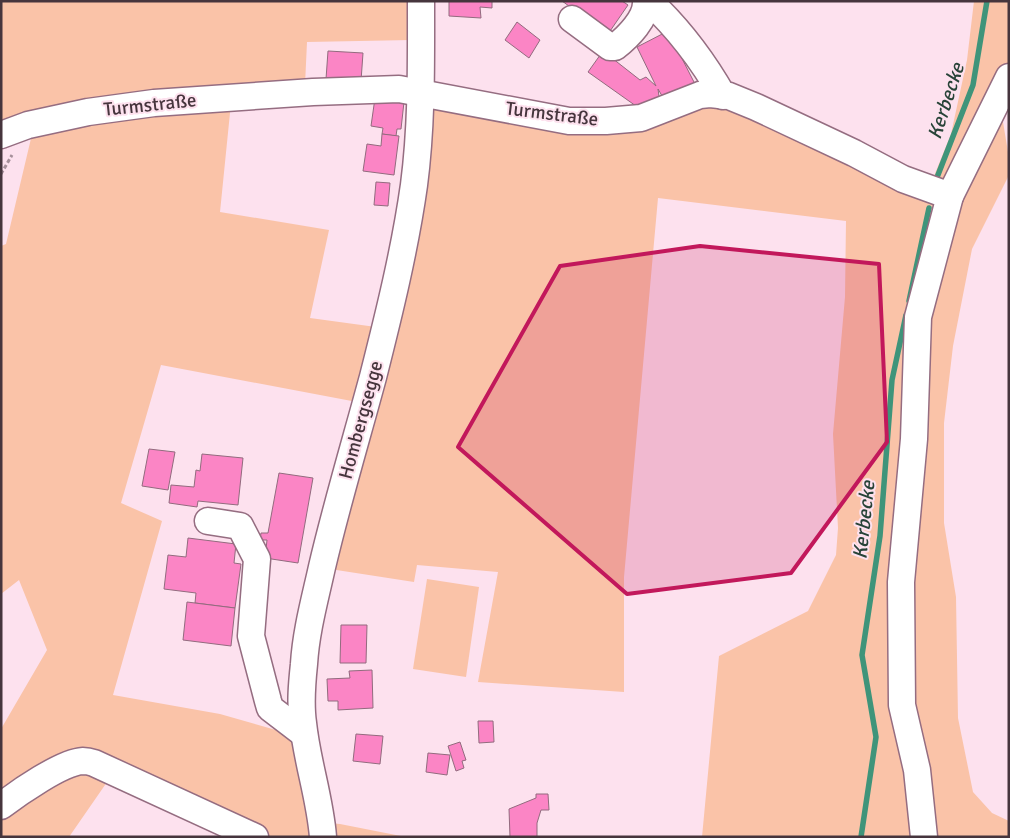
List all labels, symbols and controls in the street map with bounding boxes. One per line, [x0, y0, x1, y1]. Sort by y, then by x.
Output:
water label: Kerbecke [922, 59, 970, 142]
street label: Turmstraße [102, 88, 198, 122]
street label: Turmstraße [504, 96, 600, 132]
street label: Hombergsegge [334, 358, 388, 482]
water label: Kerbecke [847, 479, 881, 560]

